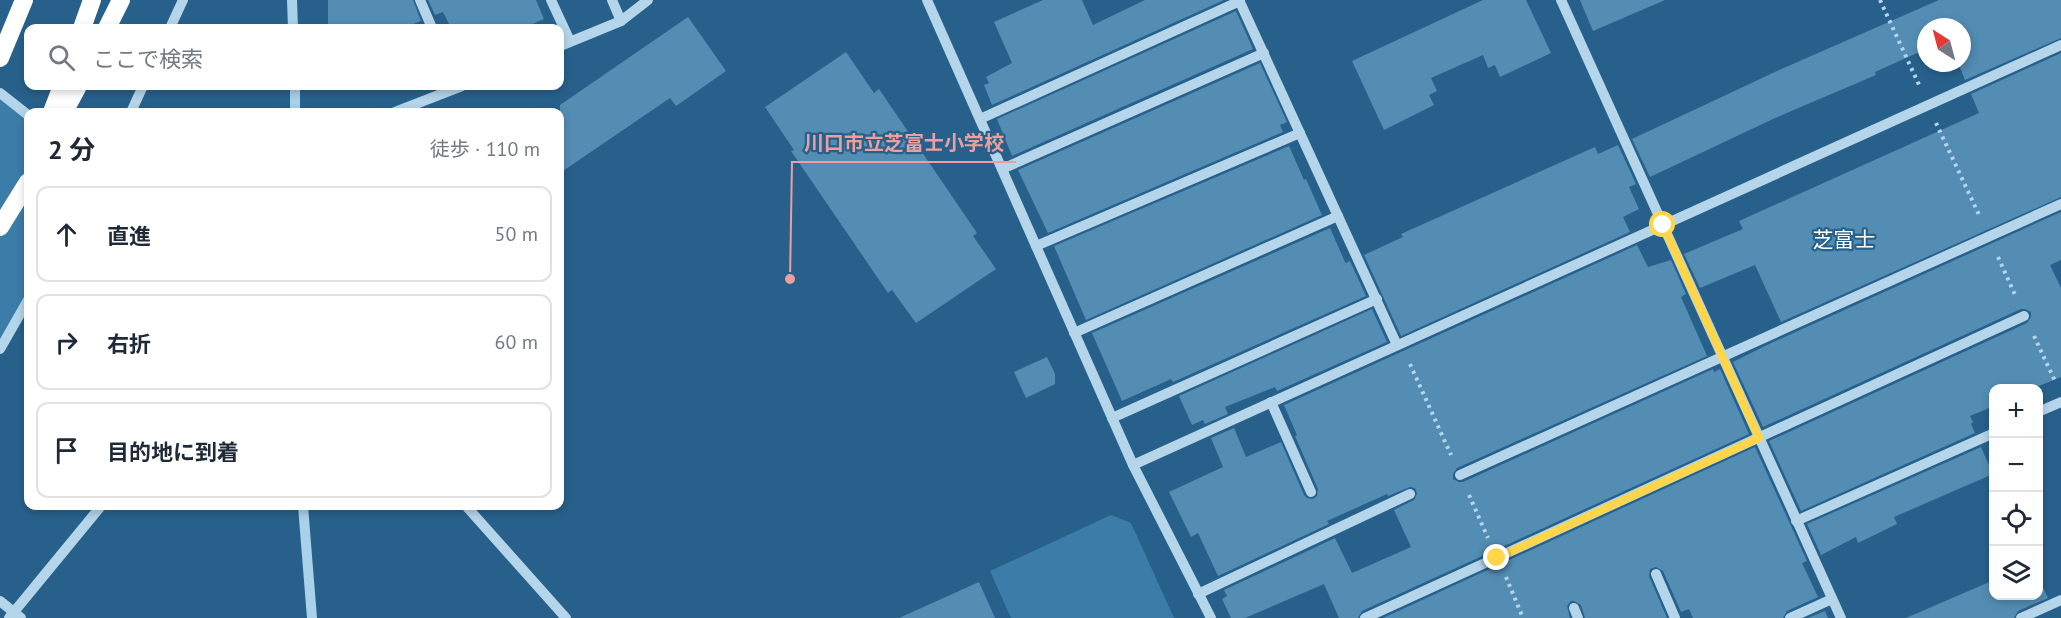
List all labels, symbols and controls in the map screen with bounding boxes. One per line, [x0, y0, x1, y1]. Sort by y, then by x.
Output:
north arrow [1917, 18, 1971, 72]
search box [24, 24, 564, 90]
icon: search [45, 41, 78, 74]
text: ここで検索 [93, 45, 203, 73]
callout: 川口市立芝富士小学校 [792, 124, 1016, 162]
text: 川口市立芝富士小学校 [804, 130, 1004, 156]
text: 2 分 [48, 133, 95, 166]
text: 徒歩 · 110 m [430, 136, 540, 162]
route start [1649, 211, 1675, 237]
icon: ahead [50, 218, 83, 251]
text: 50 m [495, 221, 538, 247]
text: 直進 [107, 222, 151, 250]
district label: 芝富士 [1813, 226, 1876, 253]
icon: right [50, 326, 83, 359]
text: 60 m [495, 329, 538, 355]
text: 右折 [107, 330, 151, 358]
map controls [1989, 384, 2043, 600]
button: + [1989, 384, 2043, 438]
icon: arrive [50, 434, 83, 467]
text: 目的地に到着 [107, 438, 239, 466]
button: − [1989, 438, 2043, 492]
button: locate [1989, 492, 2043, 546]
route end [1483, 544, 1509, 570]
button: layers [1989, 546, 2043, 600]

